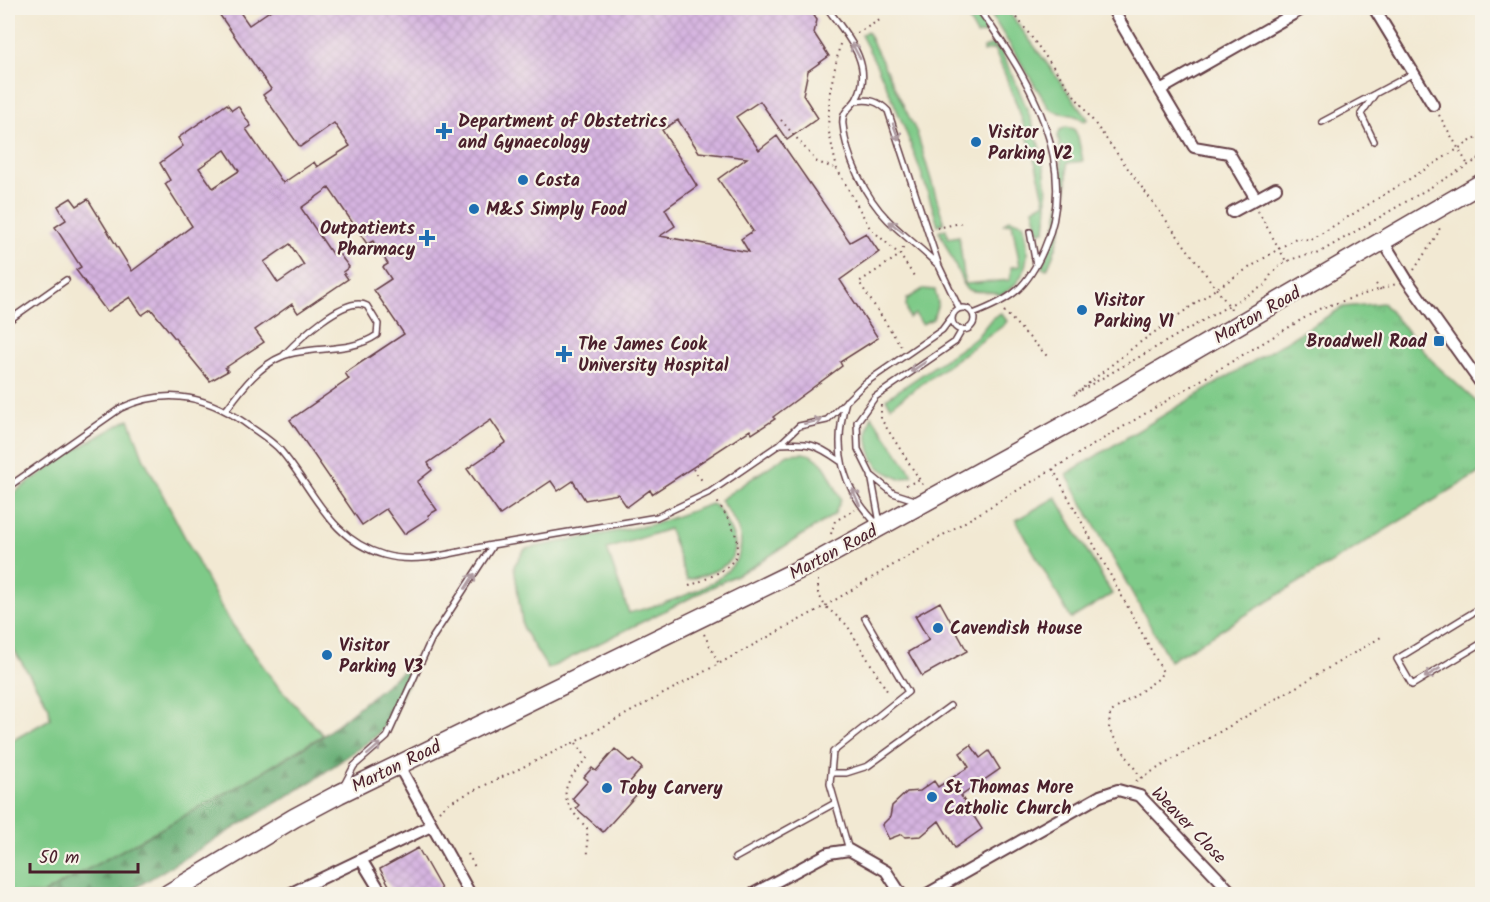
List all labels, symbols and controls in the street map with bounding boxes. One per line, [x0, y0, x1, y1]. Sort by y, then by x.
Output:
one-way arrow [850, 43, 861, 61]
place label: Department of Obstetrics and Gynaecology [458, 108, 668, 158]
place label: Visitor Parking V2 [988, 119, 1073, 169]
marker: Department of Obstetrics and Gynaecology [435, 122, 453, 140]
one-way arrow [891, 122, 902, 141]
marker: Visitor Parking V2 [969, 135, 983, 149]
place label: Costa [535, 167, 580, 196]
marker: Costa [516, 173, 530, 187]
place label: M&S Simply Food [486, 196, 627, 225]
marker: M&S Simply Food [467, 202, 481, 216]
place label: Outpatients Pharmacy [320, 215, 416, 265]
one-way arrow [888, 220, 904, 233]
marker: Outpatients Pharmacy [420, 231, 434, 245]
street label: Marton Road [1209, 279, 1308, 353]
place label: Visitor Parking V1 [1094, 287, 1174, 337]
marker: Visitor Parking V1 [1075, 303, 1089, 317]
place label: Broadwell Road [1306, 328, 1427, 357]
place label: The James Cook University Hospital [578, 331, 729, 381]
marker: Broadwell Road [1432, 334, 1446, 348]
marker: The James Cook University Hospital [555, 345, 573, 363]
one-way arrow [910, 361, 927, 373]
one-way arrow [804, 416, 823, 428]
one-way arrow [850, 488, 861, 506]
street label: Marton Road [784, 517, 884, 589]
one-way arrow [464, 573, 476, 590]
place label: Cavendish House [950, 615, 1083, 644]
marker: Cavendish House [931, 621, 945, 635]
place label: Visitor Parking V3 [339, 632, 423, 682]
marker: Visitor Parking V3 [320, 648, 334, 662]
one-way arrow [1424, 668, 1441, 680]
street label: Marton Road [347, 733, 447, 802]
one-way arrow [366, 742, 381, 756]
place label: St Thomas More Catholic Church [944, 774, 1074, 824]
place label: Toby Carvery [619, 775, 723, 804]
marker: Toby Carvery [600, 781, 614, 795]
street label: Weaver Close [1143, 781, 1233, 872]
marker: St Thomas More Catholic Church [925, 790, 939, 804]
scale bar [30, 836, 138, 874]
text: 50 m [39, 844, 79, 873]

